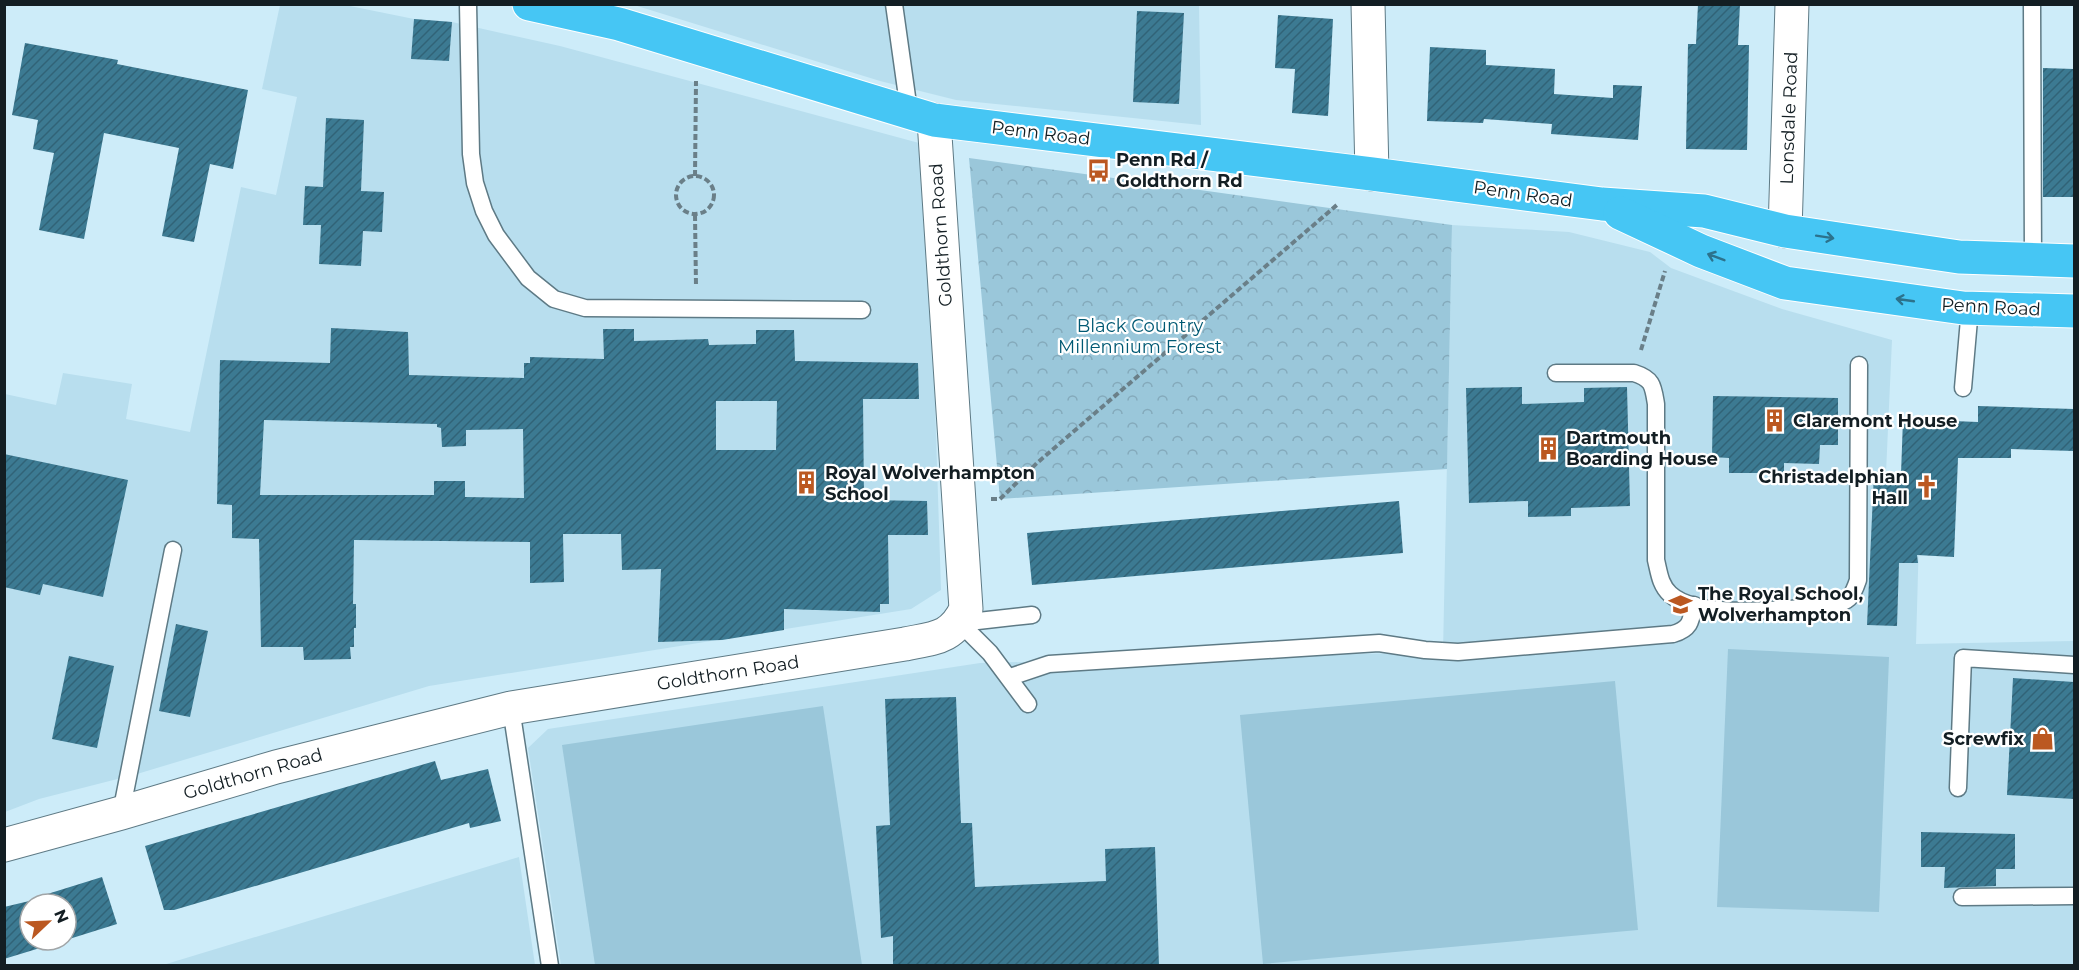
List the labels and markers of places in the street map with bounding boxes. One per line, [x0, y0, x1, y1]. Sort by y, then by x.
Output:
place label: Penn Rd / Goldthorn Rd [1116, 149, 1243, 192]
bus stop icon: Penn Rd / Goldthorn Rd [1085, 157, 1111, 183]
building icon: Claremont House [1762, 408, 1788, 434]
place label: Claremont House [1793, 410, 1957, 432]
place label: Dartmouth Boarding House [1566, 427, 1718, 470]
building icon: Dartmouth Boarding House [1535, 435, 1561, 461]
place label: Royal Wolverhampton School [825, 462, 1035, 505]
place label: Christadelphian Hall [1758, 466, 1908, 509]
building icon: Royal Wolverhampton School [794, 470, 820, 496]
church icon: Christadelphian Hall [1913, 474, 1939, 500]
place label: The Royal School, Wolverhampton [1698, 583, 1863, 626]
school or university icon: The Royal School, Wolverhampton [1667, 591, 1693, 617]
shop icon: Screwfix [2029, 726, 2055, 752]
place label: Screwfix [1943, 728, 2024, 750]

